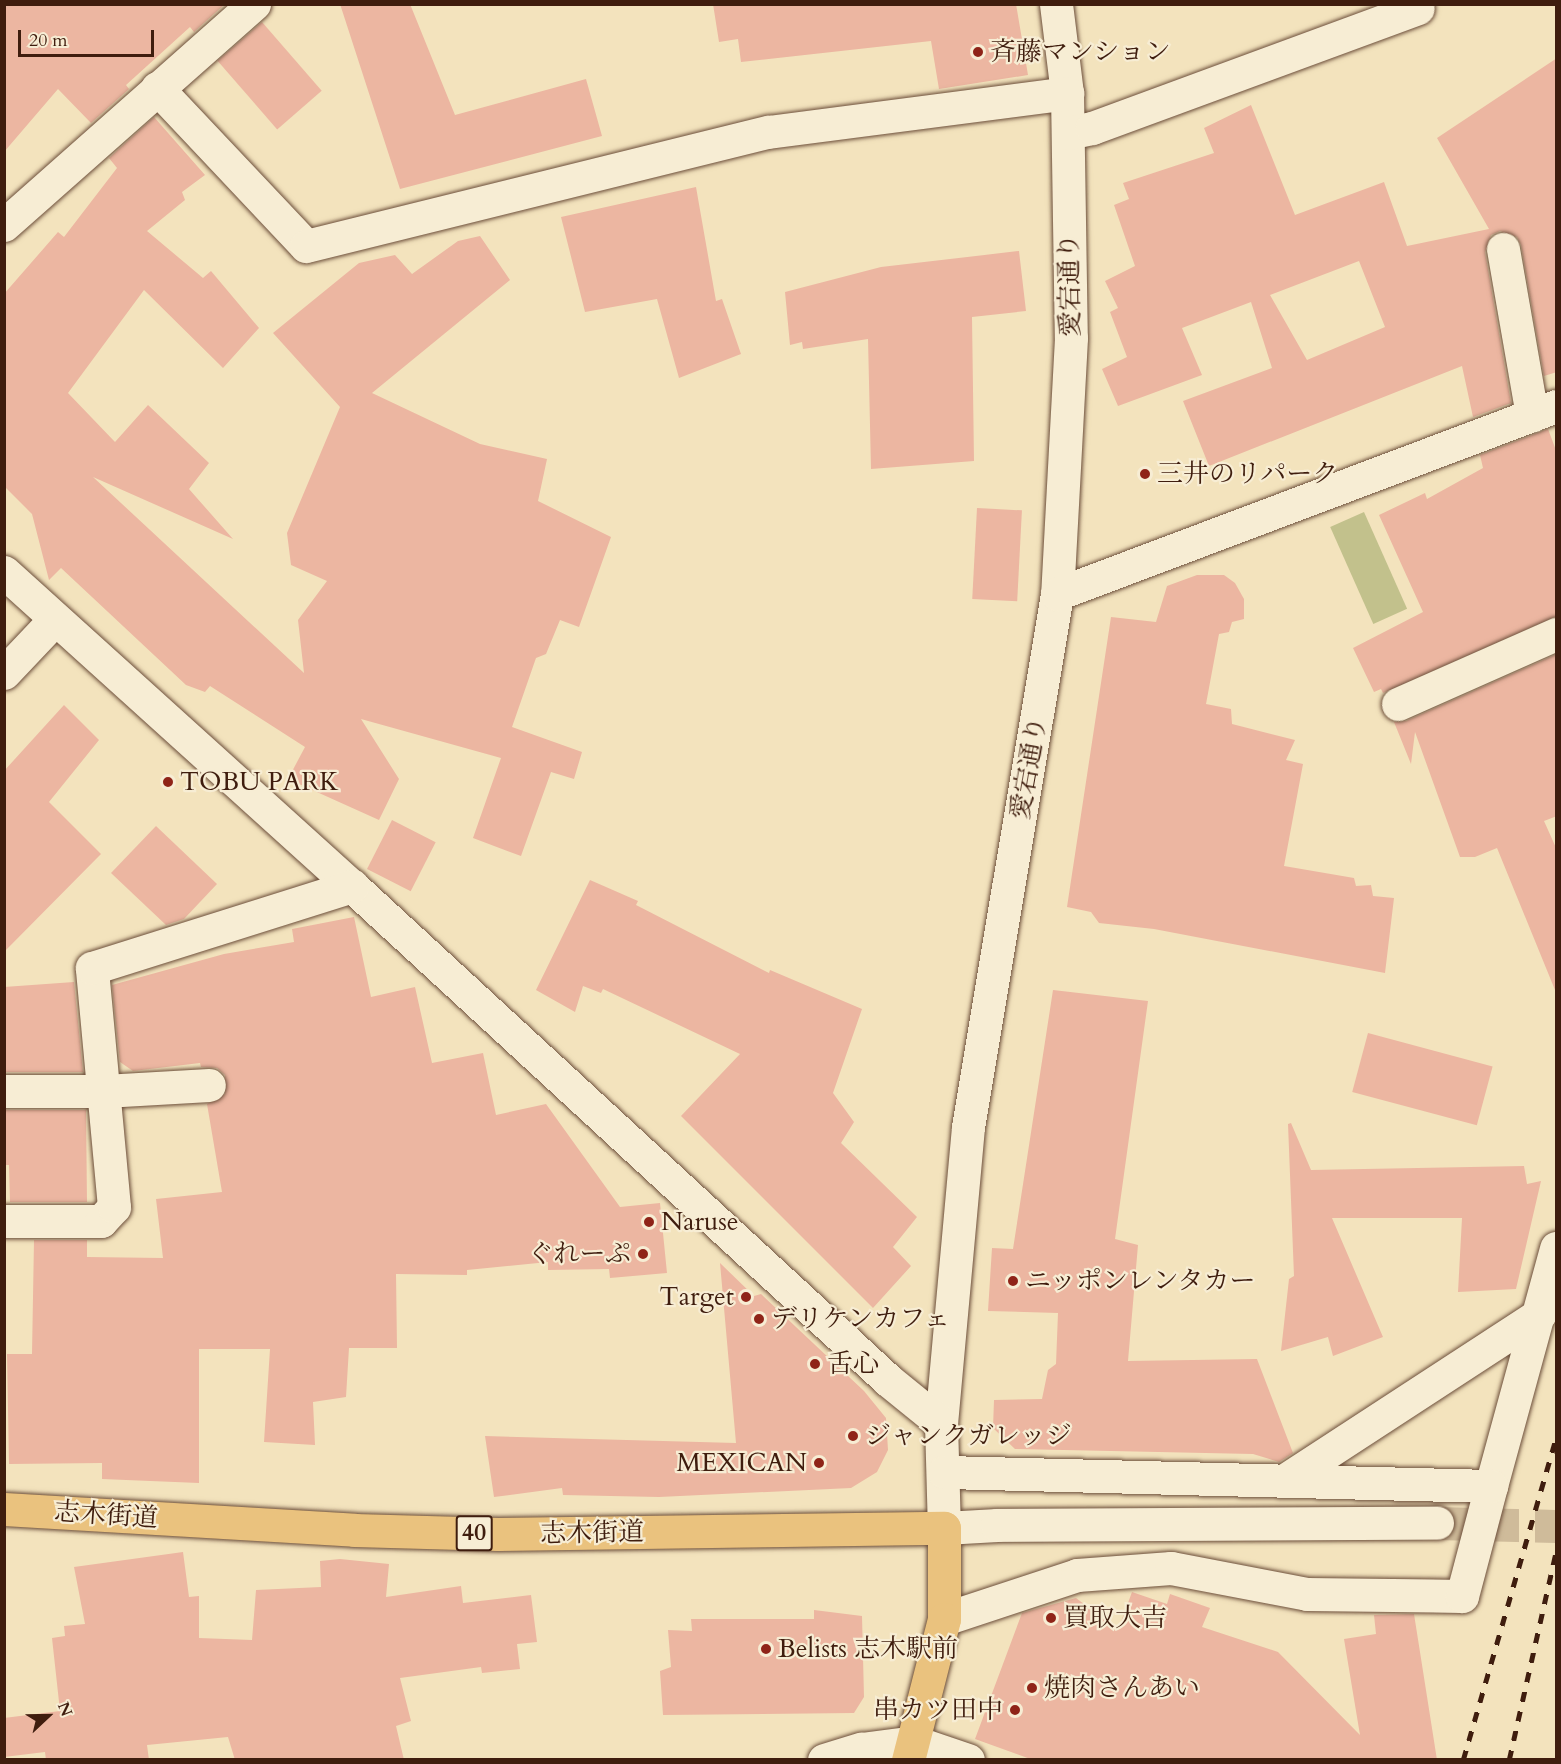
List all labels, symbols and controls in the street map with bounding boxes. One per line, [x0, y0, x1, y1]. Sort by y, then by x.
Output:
scale bar [21, 18, 158, 56]
text: 20 m [29, 28, 68, 53]
place label: 斉藤マンション [990, 36, 1172, 68]
marker: 斉藤マンション [971, 45, 985, 59]
street label: 愛宕通り [1053, 233, 1087, 337]
place label: 三井のリパーク [1157, 458, 1339, 490]
marker: 三井のリパーク [1138, 467, 1152, 481]
street label: 愛宕通り [1005, 714, 1053, 822]
place label: TOBU PARK [180, 766, 339, 798]
marker: TOBU PARK [161, 775, 175, 789]
place label: Naruse [661, 1206, 739, 1238]
marker: Naruse [642, 1215, 656, 1229]
place label: ぐれーぷ [527, 1238, 631, 1270]
marker: ぐれーぷ [636, 1247, 650, 1261]
place label: ニッポンレンタカー [1025, 1265, 1259, 1297]
marker: ニッポンレンタカー [1006, 1274, 1020, 1288]
place label: Target [660, 1281, 734, 1313]
marker: Target [739, 1290, 753, 1304]
place label: デリケンカフェ [771, 1303, 953, 1335]
marker: デリケンカフェ [752, 1312, 766, 1326]
place label: 舌心 [827, 1348, 879, 1380]
marker: 舌心 [808, 1357, 822, 1371]
place label: ジャンクガレッジ [865, 1420, 1073, 1452]
marker: ジャンクガレッジ [846, 1429, 860, 1443]
place label: MEXICAN [677, 1447, 807, 1479]
marker: MEXICAN [812, 1456, 826, 1470]
street label: 志木街道 [53, 1496, 159, 1534]
road number: 40 [454, 1512, 494, 1554]
street label: 志木街道 [540, 1516, 644, 1550]
place label: 買取大吉 [1063, 1602, 1167, 1634]
marker: 買取大吉 [1044, 1611, 1058, 1625]
place label: Belists 志木駅前 [778, 1633, 958, 1665]
marker: Belists 志木駅前 [759, 1642, 773, 1656]
place label: 焼肉さんあい [1044, 1672, 1200, 1704]
marker: 焼肉さんあい [1025, 1681, 1039, 1695]
north arrow [18, 1686, 78, 1746]
place label: 串カツ田中 [873, 1694, 1003, 1726]
text: N [52, 1699, 77, 1720]
marker: 串カツ田中 [1008, 1703, 1022, 1717]

